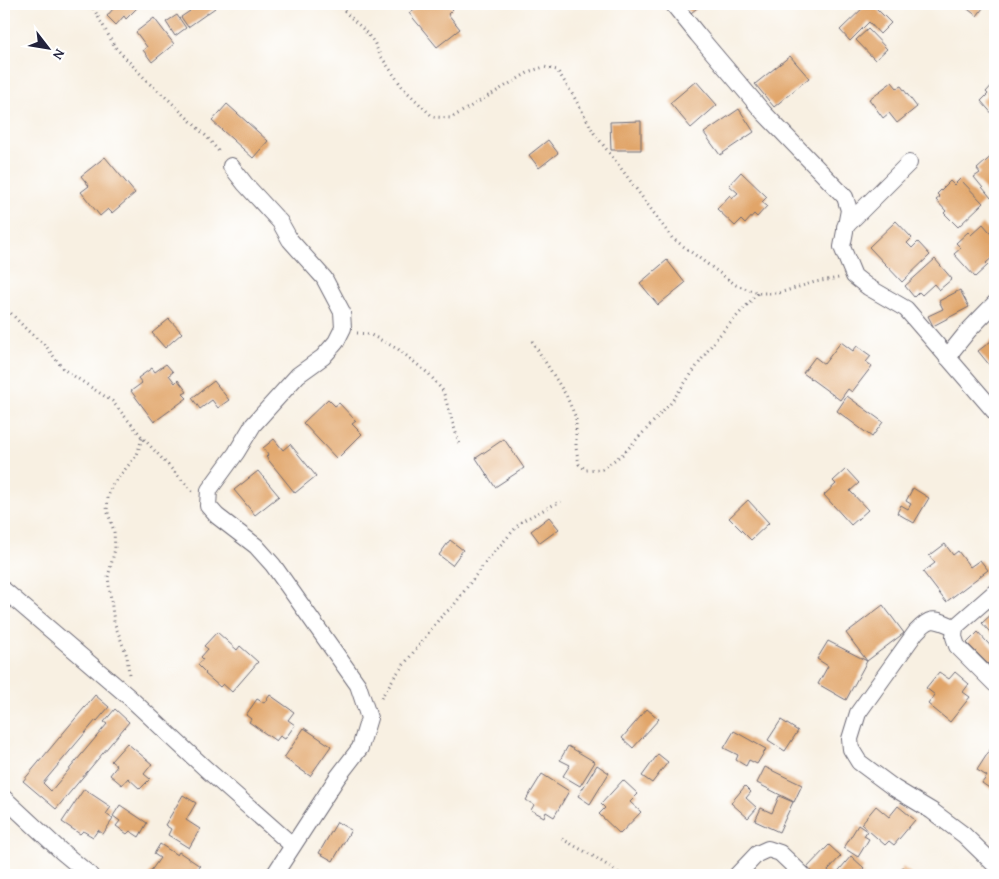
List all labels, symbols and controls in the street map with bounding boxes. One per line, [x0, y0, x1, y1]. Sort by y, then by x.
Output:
north arrow [22, 22, 72, 72]
text: N [48, 46, 70, 64]

